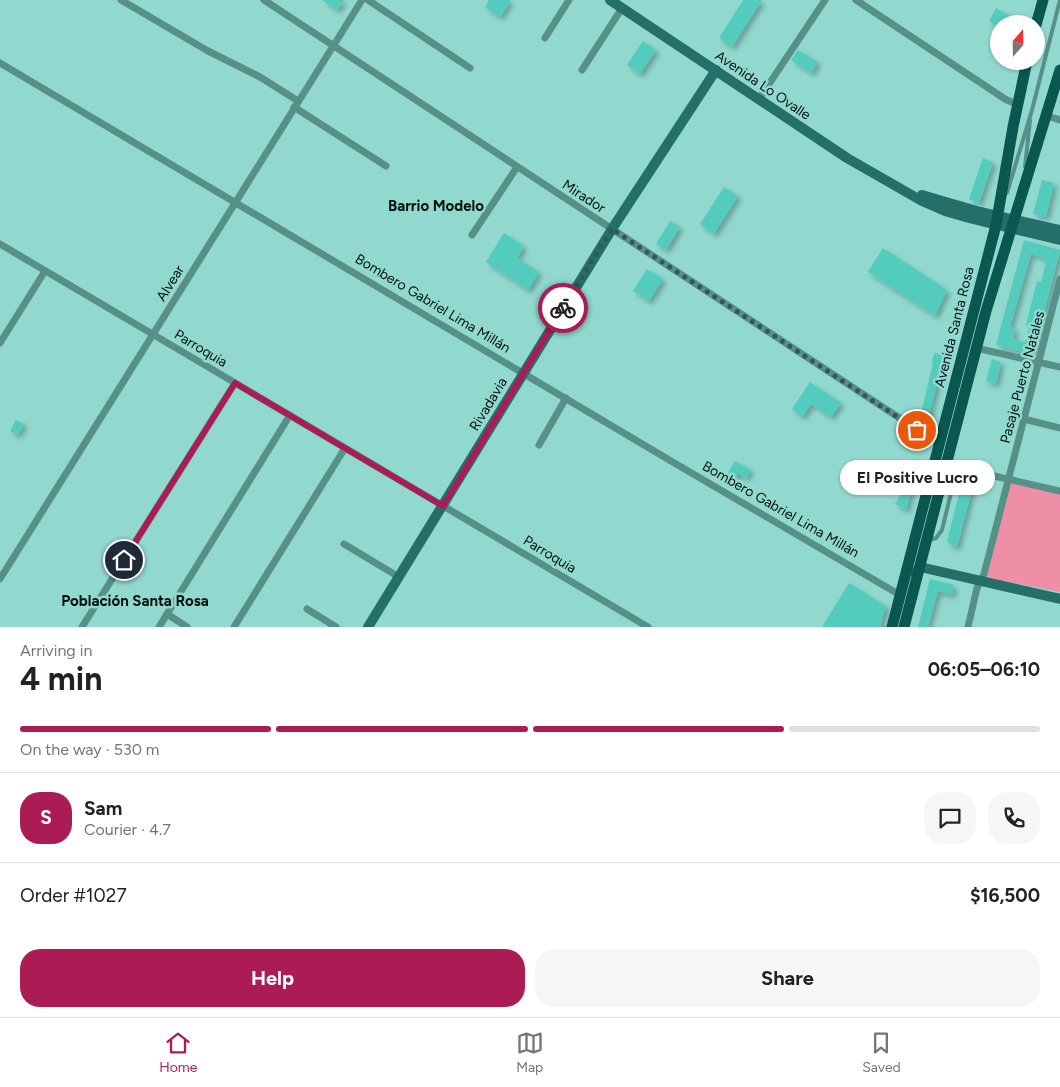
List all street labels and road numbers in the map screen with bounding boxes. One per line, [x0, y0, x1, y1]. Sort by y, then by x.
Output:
street label: Avenida Lo Ovalle [712, 47, 814, 124]
street label: Mirador [559, 176, 609, 217]
street label: Bombero Gabriel Lima Millán [352, 250, 514, 357]
street label: Alvear [153, 262, 188, 304]
street label: Avenida Santa Rosa [931, 265, 978, 389]
street label: Pasaje Puerto Natales [997, 309, 1048, 445]
street label: Parroquia [171, 326, 230, 371]
street label: Rivadavia [466, 375, 511, 434]
street label: Bombero Gabriel Lima Millán [699, 458, 862, 561]
street label: Parroquia [520, 532, 579, 577]

